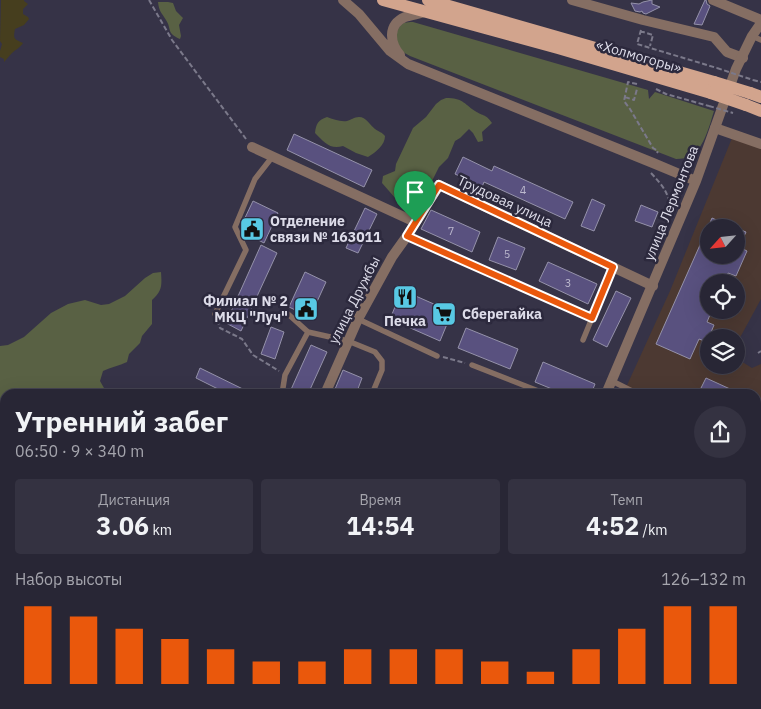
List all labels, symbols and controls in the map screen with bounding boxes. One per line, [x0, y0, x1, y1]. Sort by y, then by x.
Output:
street label: «Холмогоры» [594, 35, 684, 77]
street label: улица Лермонтова [640, 142, 703, 263]
pin [394, 171, 436, 222]
street label: Трудовая улица [454, 171, 556, 231]
icon: arrive [401, 178, 429, 206]
house number: 4 [520, 183, 527, 197]
place label: Отделение связи № 163011 [270, 212, 382, 246]
public building icon: Отделение связи № 163011 [239, 216, 265, 242]
north arrow [700, 219, 745, 264]
map controls [700, 219, 745, 374]
house number: 7 [448, 224, 454, 238]
house number: 5 [504, 247, 510, 261]
street label: улица Дружбы [324, 253, 384, 347]
button: locate [700, 274, 745, 319]
house number: 3 [565, 276, 571, 290]
restaurant icon: Печка [392, 284, 418, 310]
place label: Филиал № 2 МКЦ "Луч" [203, 292, 288, 326]
public building icon: Филиал № 2 МКЦ "Луч" [293, 296, 319, 322]
supermarket icon: Сберегайка [431, 301, 457, 327]
place label: Сберегайка [462, 305, 542, 323]
place label: Печка [384, 312, 426, 330]
button: layers [700, 329, 745, 374]
text: Утренний забег [15, 403, 228, 440]
button: share [694, 406, 746, 458]
text: 06:50 · 9 × 340 m [15, 441, 144, 461]
text: Дистанция [98, 491, 170, 509]
text: Время [359, 491, 402, 509]
text: Темп [611, 491, 643, 509]
text: 3.06 [96, 509, 149, 542]
text: 14:54 [346, 509, 415, 542]
text: 4:52 [586, 509, 639, 542]
text: km [149, 521, 172, 539]
text: /km [639, 521, 668, 539]
text: Набор высоты [15, 569, 122, 589]
text: 126–132 m [661, 569, 746, 589]

